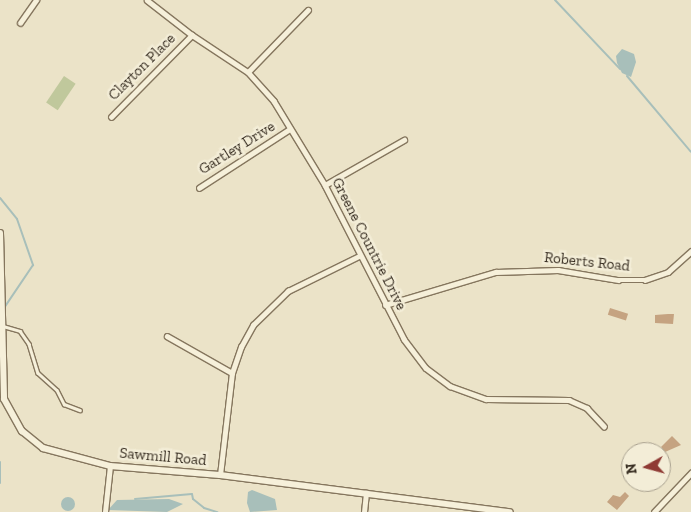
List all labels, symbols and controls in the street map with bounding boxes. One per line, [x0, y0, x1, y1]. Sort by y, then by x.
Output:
street label: Clayton Place [105, 30, 179, 104]
street label: Gartley Drive [195, 117, 279, 179]
street label: Greene Countrie Drive [328, 175, 410, 313]
street label: Roberts Road [543, 249, 631, 275]
north arrow [621, 442, 671, 492]
street label: Sawmill Road [119, 444, 207, 470]
text: N [623, 462, 641, 475]

